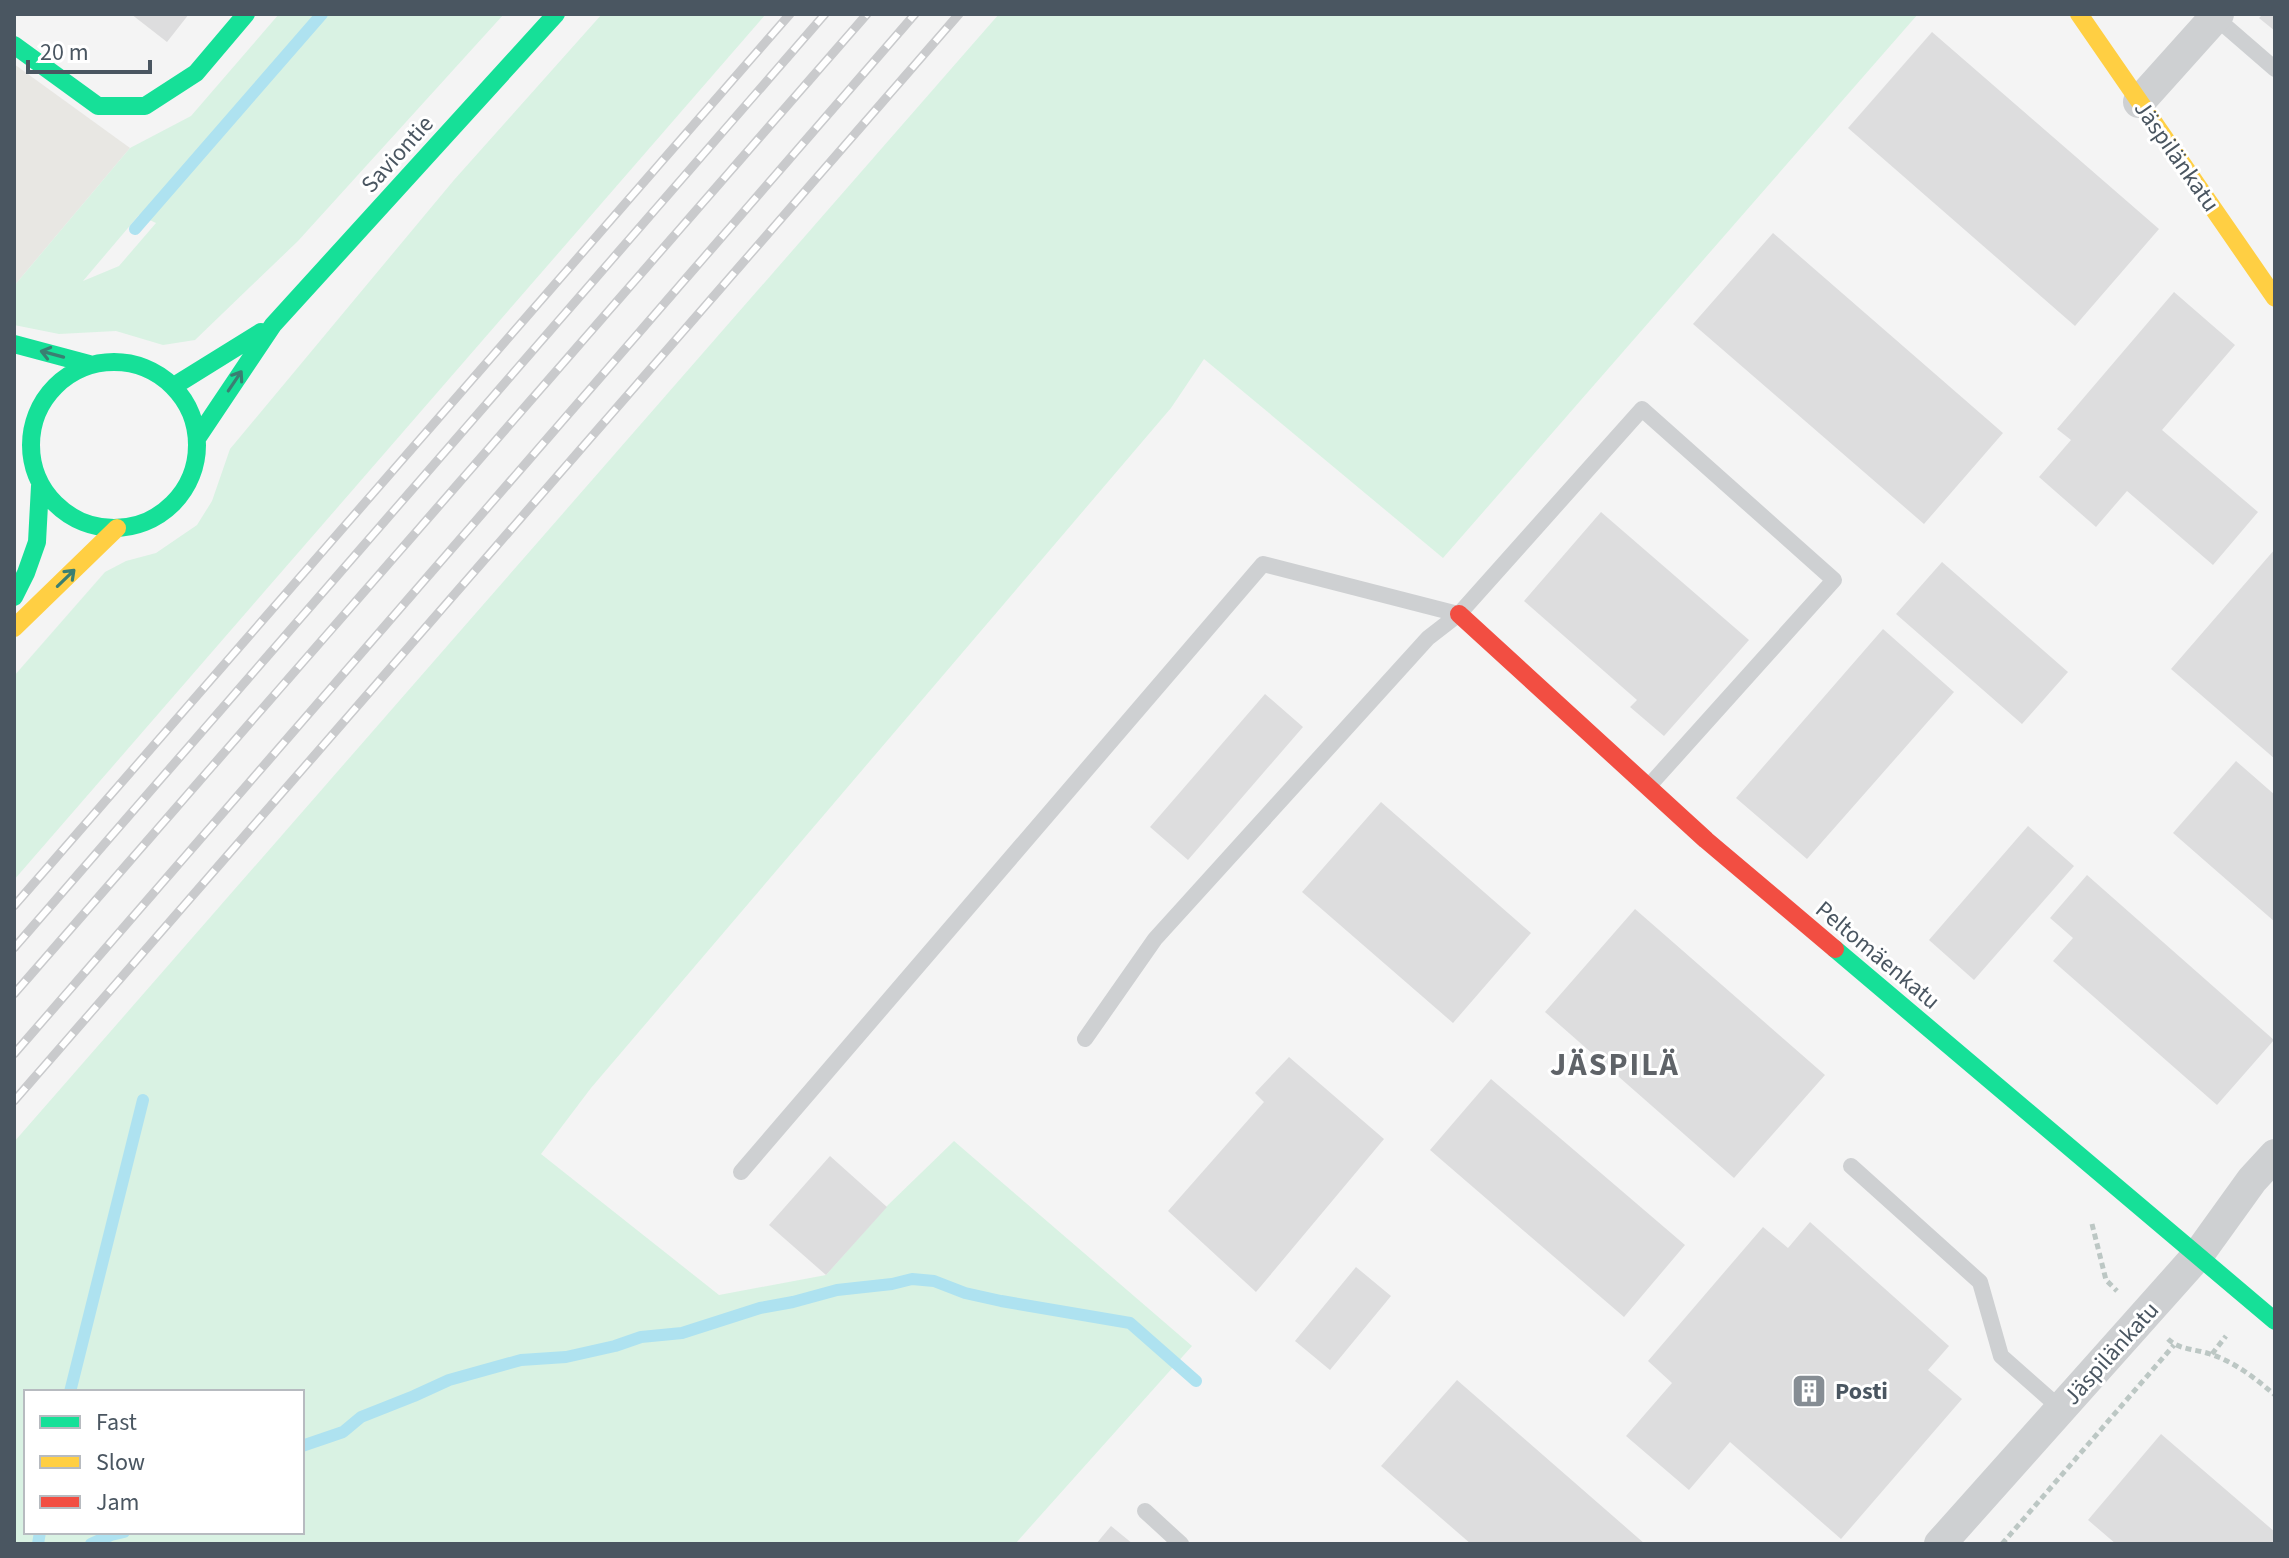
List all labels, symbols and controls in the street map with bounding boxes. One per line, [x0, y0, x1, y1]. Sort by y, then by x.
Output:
scale bar [28, 24, 150, 74]
text: 20 m [40, 35, 89, 70]
street label: Jäspilänkatu [2125, 93, 2228, 219]
street label: Saviontie [353, 108, 442, 201]
one-way arrow [39, 345, 65, 360]
one-way arrow [228, 370, 244, 393]
one-way arrow [56, 569, 75, 588]
street label: Peltomäenkatu [1808, 893, 1948, 1018]
district label: JÄSPILÄ [1550, 1042, 1680, 1088]
street label: Jäspilänkatu [2055, 1294, 2167, 1413]
building icon: Posti [1790, 1372, 1828, 1410]
place label: Posti [1835, 1374, 1888, 1409]
legend [24, 1390, 304, 1534]
text: Fast [96, 1405, 137, 1440]
text: Slow [96, 1445, 145, 1480]
text: Jam [96, 1485, 140, 1520]

